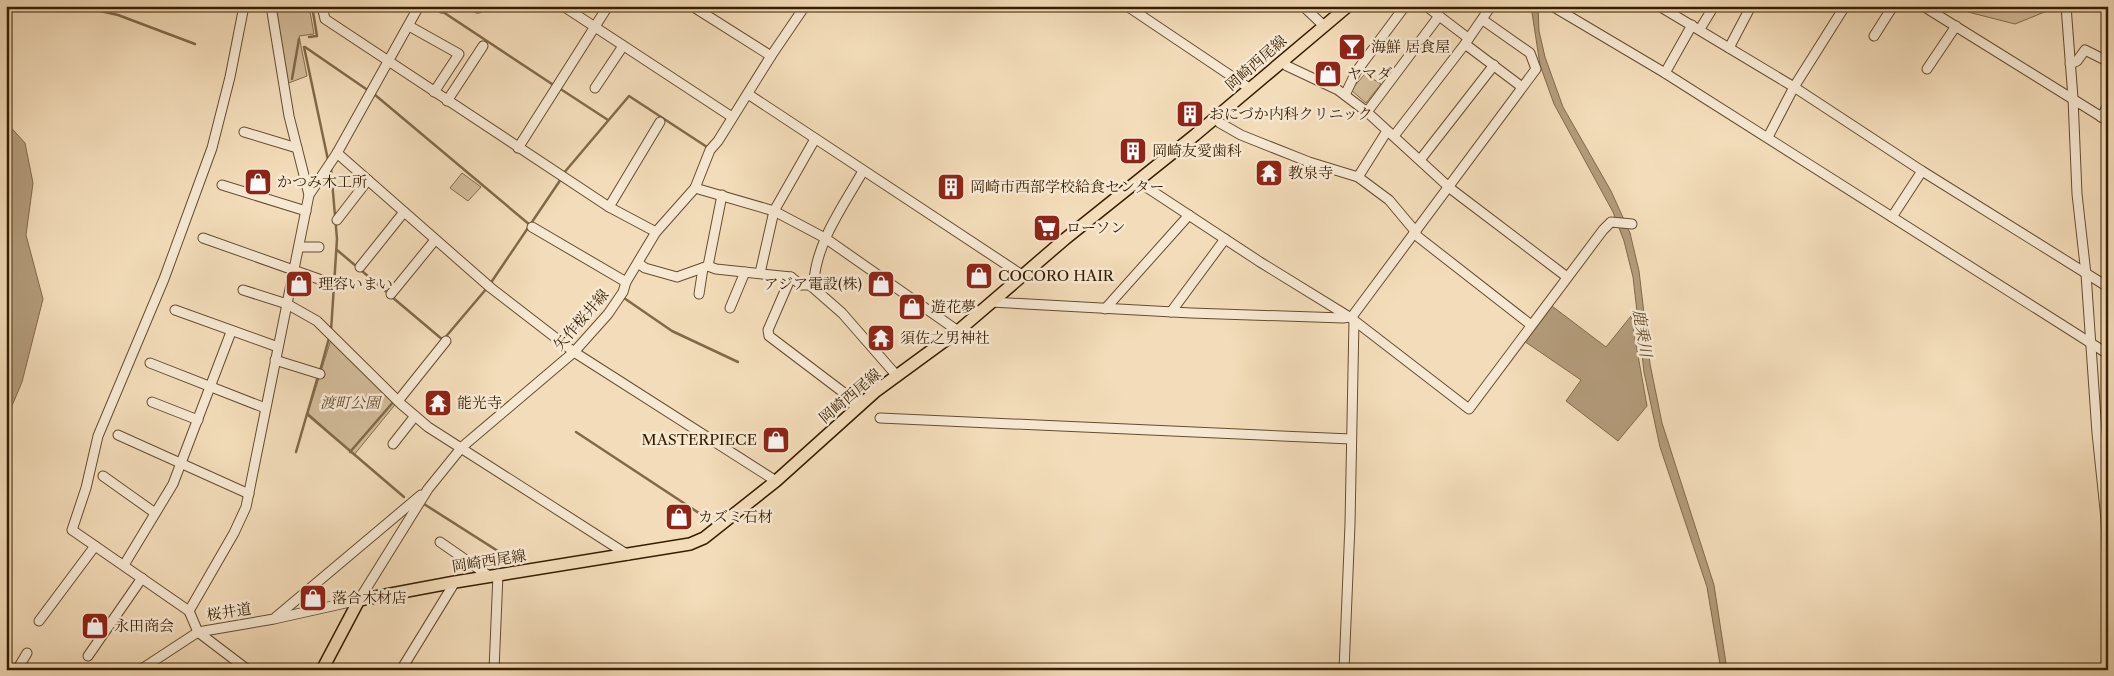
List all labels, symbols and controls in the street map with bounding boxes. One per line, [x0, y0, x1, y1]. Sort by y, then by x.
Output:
street label: 岡崎西尾線 [1221, 31, 1290, 94]
bar icon: 海鮮 居食屋 [1337, 32, 1367, 62]
place label: 海鮮 居食屋 [1371, 37, 1450, 56]
shop icon: ヤマダ [1313, 59, 1343, 89]
place label: ヤマダ [1347, 64, 1392, 83]
building icon: おにづか内科クリニック [1175, 99, 1205, 129]
place label: おにづか内科クリニック [1209, 104, 1373, 123]
building icon: 岡崎友愛歯科 [1118, 136, 1148, 166]
place label: 岡崎友愛歯科 [1152, 141, 1242, 160]
temple icon: 教泉寺 [1254, 158, 1284, 188]
place label: 教泉寺 [1288, 163, 1333, 182]
shop icon: かつみ木工所 [243, 167, 273, 197]
place label: かつみ木工所 [277, 172, 367, 191]
building icon: 岡崎市西部学校給食センター [936, 172, 966, 202]
place label: 岡崎市西部学校給食センター [970, 177, 1164, 196]
supermarket icon: ローソン [1032, 213, 1062, 243]
place label: ローソン [1066, 218, 1125, 237]
shop icon: COCORO HAIR [964, 261, 994, 291]
place label: COCORO HAIR [998, 266, 1115, 285]
shop icon: 理容いまい [284, 269, 314, 299]
shop icon: アジア電設(株) [866, 269, 896, 299]
place label: 理容いまい [318, 274, 393, 293]
place label: アジア電設(株) [763, 274, 862, 293]
street label: 矢作桜井線 [549, 285, 612, 354]
shop icon: 遊花夢 [897, 292, 927, 322]
place label: 遊花夢 [931, 297, 976, 316]
water label: 鹿乗川 [1629, 308, 1657, 360]
temple icon: 須佐之男神社 [866, 323, 896, 353]
place label: 須佐之男神社 [900, 328, 990, 347]
street label: 岡崎西尾線 [815, 364, 885, 427]
temple icon: 能光寺 [423, 388, 453, 418]
park label: 渡町公園 [320, 393, 383, 412]
place label: 能光寺 [457, 393, 502, 412]
shop icon: MASTERPIECE [761, 425, 791, 455]
place label: MASTERPIECE [642, 430, 757, 449]
shop icon: カズミ石材 [664, 502, 694, 532]
place label: カズミ石材 [698, 507, 773, 526]
street label: 岡崎西尾線 [450, 545, 527, 576]
shop icon: 落合木材店 [298, 583, 328, 613]
place label: 落合木材店 [332, 588, 407, 607]
street label: 桜井道 [205, 599, 253, 624]
shop icon: 永田商会 [80, 611, 110, 641]
place label: 永田商会 [114, 616, 174, 635]

